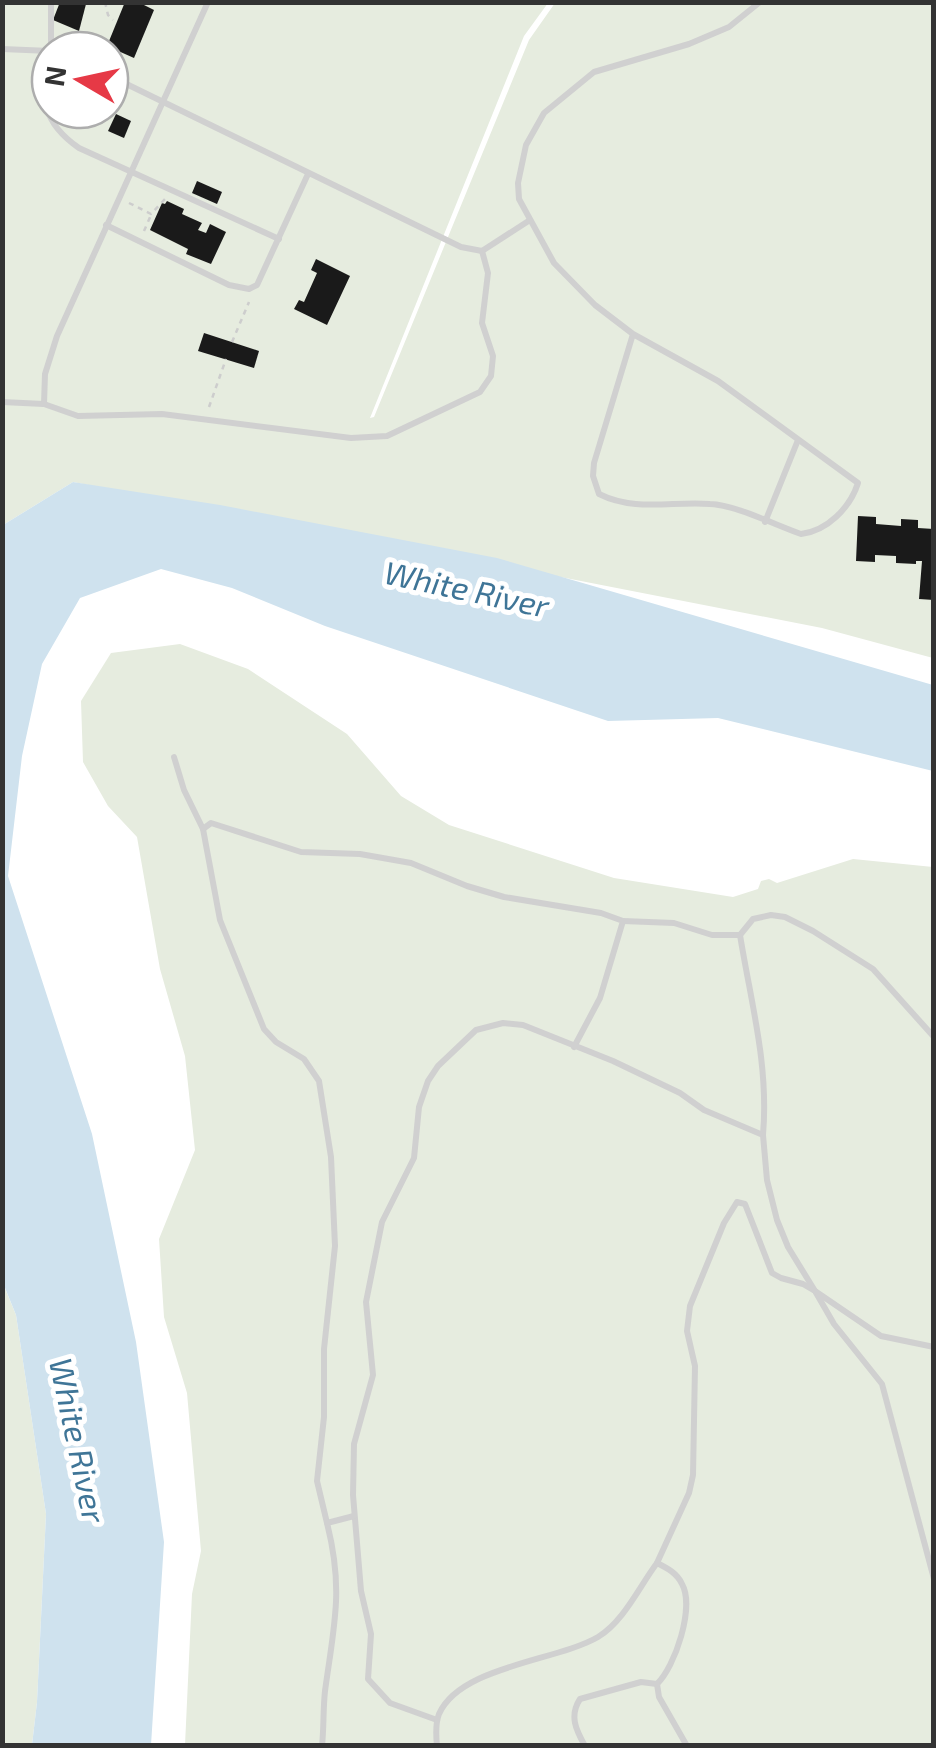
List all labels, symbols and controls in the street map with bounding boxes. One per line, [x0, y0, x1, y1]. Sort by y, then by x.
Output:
north arrow [30, 30, 130, 130]
text: N [36, 63, 73, 89]
water label: White River [381, 552, 554, 624]
water label: White River [43, 1354, 115, 1527]

